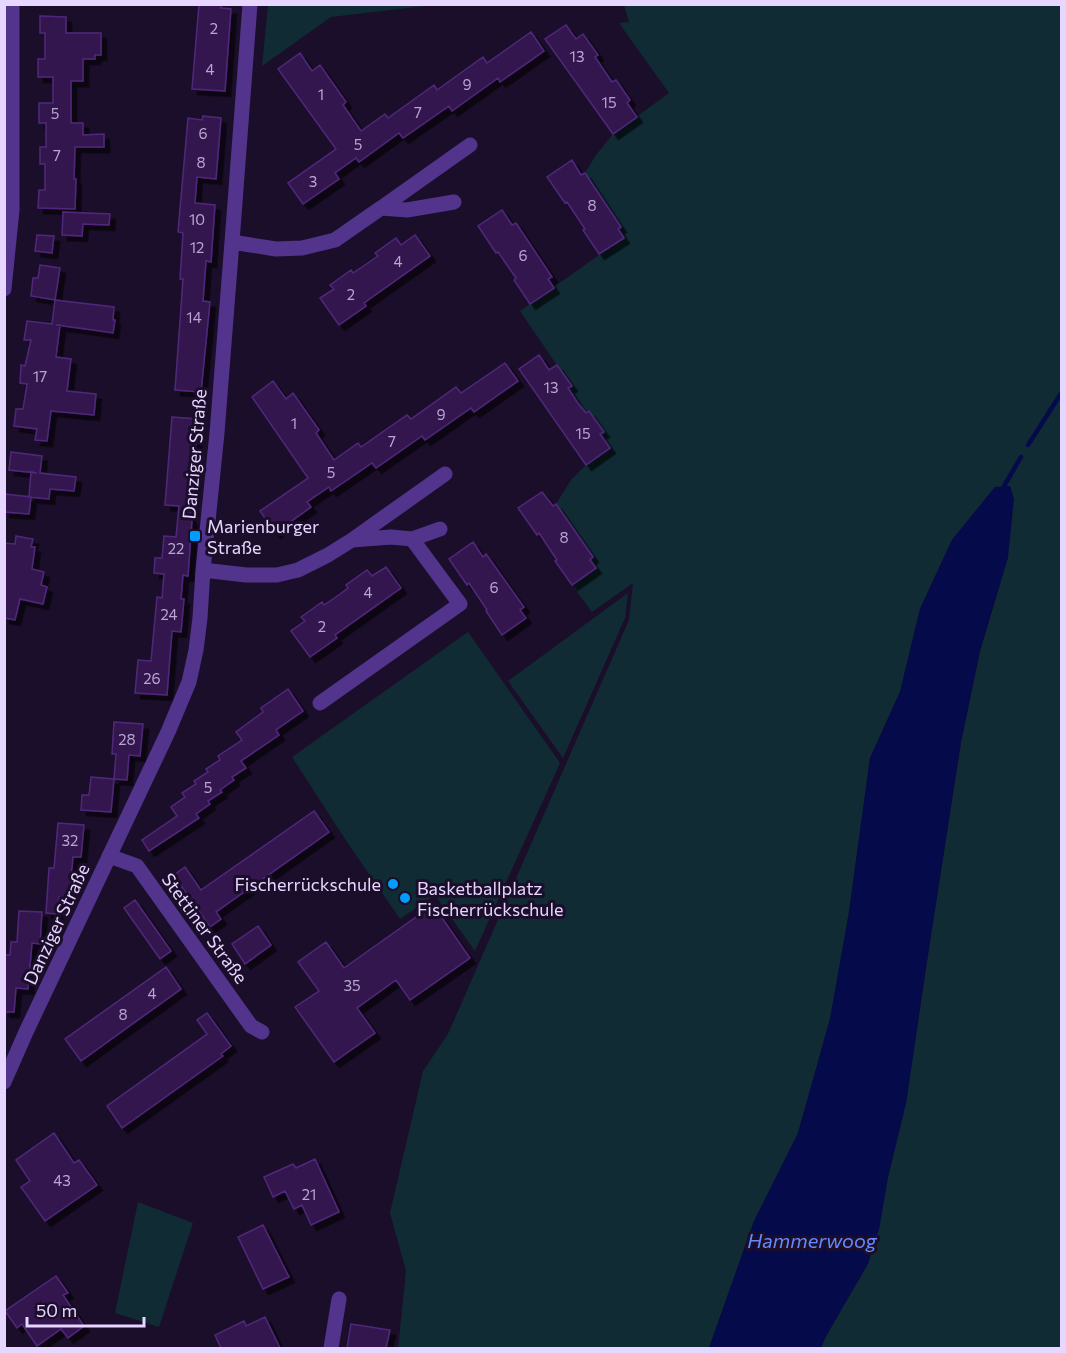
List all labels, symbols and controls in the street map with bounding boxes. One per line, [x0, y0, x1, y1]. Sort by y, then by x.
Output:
house number: 2 [210, 19, 218, 37]
house number: 13 [570, 47, 584, 65]
house number: 4 [206, 60, 215, 78]
house number: 9 [462, 75, 472, 93]
house number: 1 [318, 85, 324, 103]
house number: 15 [601, 93, 617, 111]
house number: 7 [414, 103, 422, 121]
house number: 5 [51, 104, 59, 122]
house number: 6 [198, 124, 208, 142]
house number: 5 [354, 135, 362, 153]
house number: 7 [53, 146, 61, 164]
house number: 8 [196, 153, 206, 171]
house number: 3 [309, 172, 317, 190]
house number: 8 [587, 196, 597, 214]
house number: 10 [189, 210, 205, 228]
house number: 12 [190, 238, 204, 256]
house number: 6 [518, 246, 528, 264]
house number: 4 [394, 252, 403, 270]
house number: 2 [347, 285, 355, 303]
house number: 14 [186, 308, 202, 326]
house number: 17 [33, 367, 47, 385]
house number: 13 [544, 378, 558, 396]
street label: Danziger Straße [177, 388, 211, 520]
house number: 9 [436, 405, 446, 423]
house number: 1 [291, 414, 297, 432]
house number: 15 [575, 424, 591, 442]
house number: 7 [388, 432, 396, 450]
house number: 5 [327, 463, 335, 481]
place label: Marienburger Straße [207, 515, 319, 558]
house number: 8 [559, 528, 569, 546]
marker: Marienburger Straße [188, 529, 202, 543]
house number: 22 [168, 539, 184, 557]
house number: 6 [489, 578, 499, 596]
house number: 4 [364, 583, 373, 601]
house number: 24 [160, 605, 178, 623]
house number: 2 [318, 617, 326, 635]
house number: 26 [143, 669, 161, 687]
house number: 28 [118, 730, 136, 748]
house number: 5 [204, 778, 212, 796]
house number: 32 [62, 831, 78, 849]
street label: Danziger Straße [18, 860, 94, 988]
street label: Stettiner Straße [157, 868, 253, 988]
place label: Fischerrückschule [235, 873, 381, 895]
marker: Fischerrückschule [386, 877, 400, 891]
place label: Basketballplatz Fischerrückschule [417, 877, 563, 920]
marker: Basketballplatz Fischerrückschule [398, 891, 412, 905]
house number: 35 [343, 976, 361, 994]
house number: 4 [148, 984, 157, 1002]
house number: 8 [118, 1005, 128, 1023]
house number: 43 [53, 1171, 71, 1189]
house number: 21 [302, 1185, 316, 1203]
water label: Hammerwoog [747, 1228, 878, 1252]
scale bar [27, 1290, 144, 1328]
text: 50 m [36, 1299, 77, 1321]

